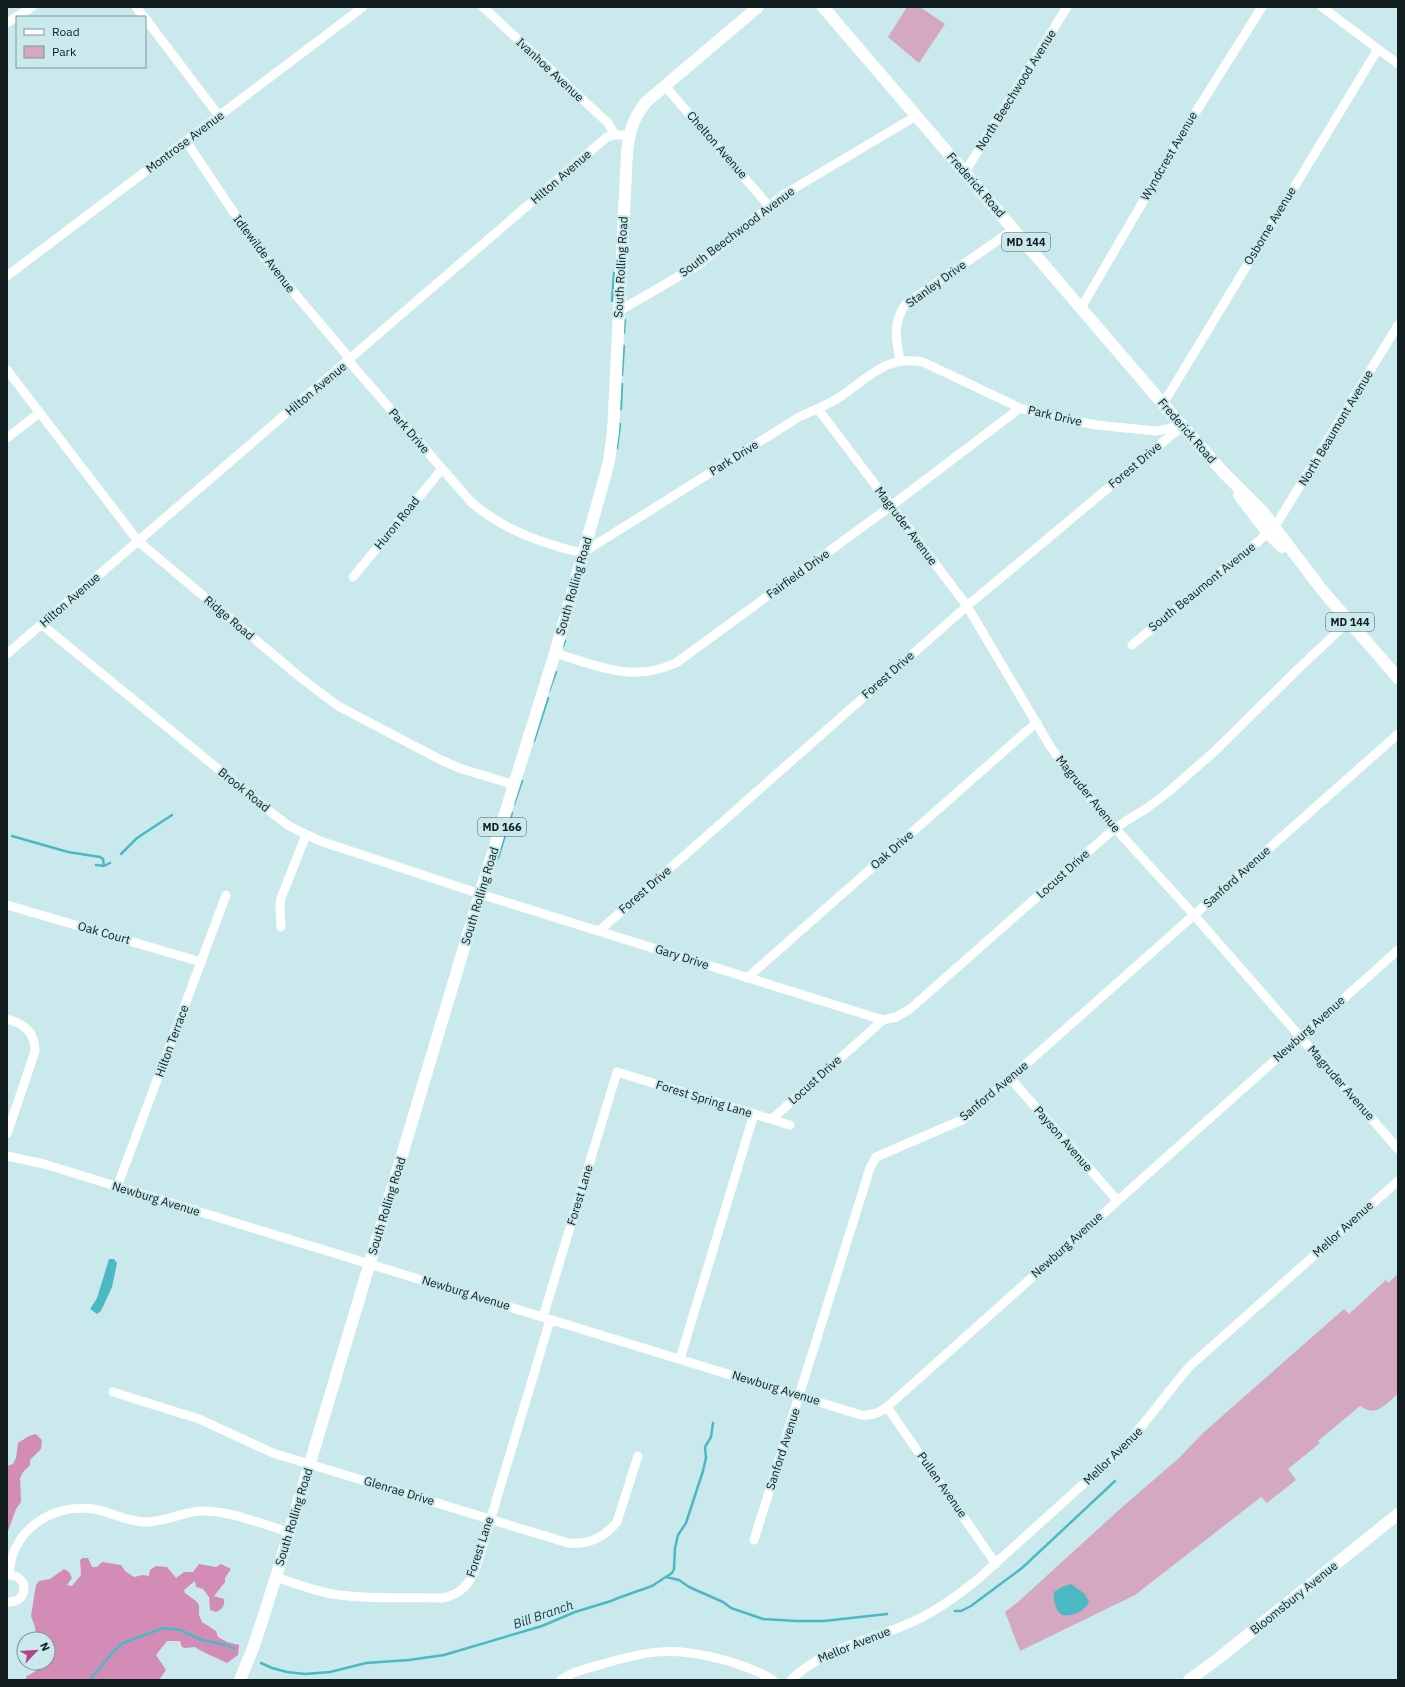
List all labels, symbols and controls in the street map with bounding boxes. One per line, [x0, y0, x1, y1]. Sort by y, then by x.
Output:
legend [16, 16, 146, 68]
text: Road [52, 24, 80, 39]
street label: North Beechwood Avenue [972, 26, 1059, 153]
street label: Ivanhoe Avenue [513, 35, 588, 105]
text: Park [52, 44, 77, 59]
street label: Montrose Avenue [143, 107, 227, 176]
street label: Chelton Avenue [684, 108, 751, 182]
street label: Wyndcrest Avenue [1137, 108, 1200, 203]
street label: Hilton Avenue [527, 146, 594, 207]
street label: Frederick Road [944, 149, 1009, 220]
street label: South Beechwood Avenue [676, 183, 798, 280]
street label: Osborne Avenue [1240, 184, 1299, 268]
street label: Idlewilde Avenue [230, 212, 299, 296]
street label: South Rolling Road [610, 216, 631, 318]
road number: MD 144 [1002, 233, 1050, 251]
street label: Stanley Drive [903, 256, 969, 310]
street label: Hilton Avenue [282, 358, 350, 419]
street label: North Beaumont Avenue [1295, 367, 1376, 488]
street label: Frederick Road [1155, 395, 1220, 466]
street label: Park Drive [1027, 402, 1084, 429]
street label: Park Drive [386, 405, 433, 457]
street label: Park Drive [706, 436, 761, 479]
street label: Forest Drive [1105, 438, 1165, 491]
street label: Magruder Avenue [872, 483, 941, 568]
street label: Huron Road [371, 493, 422, 552]
street label: South Rolling Road [552, 535, 595, 637]
street label: South Beaumont Avenue [1145, 539, 1258, 634]
street label: Fairfield Drive [763, 545, 833, 602]
street label: Hilton Avenue [36, 569, 103, 630]
street label: Ridge Road [201, 592, 257, 643]
road number: MD 144 [1326, 613, 1374, 631]
street label: Forest Drive [858, 647, 917, 702]
street label: Magruder Avenue [1053, 752, 1124, 835]
street label: Brook Road [215, 764, 273, 815]
road number: MD 166 [478, 818, 526, 836]
street label: Oak Drive [867, 827, 916, 872]
street label: Sanford Avenue [1200, 842, 1274, 911]
street label: South Rolling Road [457, 845, 502, 947]
street label: Locust Drive [1033, 846, 1093, 901]
street label: Forest Drive [615, 862, 674, 917]
street label: Oak Court [76, 918, 132, 947]
street label: Gary Drive [653, 941, 711, 972]
street label: Newburg Avenue [1270, 992, 1348, 1065]
street label: Hilton Terrace [152, 1002, 192, 1079]
street label: Magruder Avenue [1305, 1042, 1378, 1124]
street label: Locust Drive [785, 1052, 845, 1107]
street label: Sanford Avenue [956, 1057, 1031, 1124]
street label: Forest Spring Lane [654, 1077, 755, 1120]
street label: Payson Avenue [1031, 1103, 1096, 1175]
street label: South Rolling Road [364, 1155, 409, 1257]
street label: Forest Lane [563, 1162, 596, 1227]
street label: Newburg Avenue [110, 1178, 202, 1219]
street label: Mellor Avenue [1309, 1197, 1377, 1260]
street label: Newburg Avenue [1028, 1208, 1106, 1281]
street label: Newburg Avenue [420, 1272, 512, 1313]
street label: Newburg Avenue [730, 1367, 822, 1408]
street label: Sanford Avenue [762, 1406, 803, 1492]
street label: Mellor Avenue [1080, 1423, 1146, 1488]
street label: Pullen Avenue [914, 1449, 971, 1521]
street label: South Rolling Road [271, 1466, 316, 1568]
street label: Glenrae Drive [362, 1473, 437, 1508]
street label: Forest Lane [463, 1514, 496, 1579]
street label: Bloomsbury Avenue [1247, 1558, 1341, 1637]
water label: Bill Branch [511, 1596, 576, 1633]
street label: Mellor Avenue [815, 1623, 893, 1666]
north arrow [16, 1631, 56, 1671]
text: N [37, 1640, 53, 1653]

